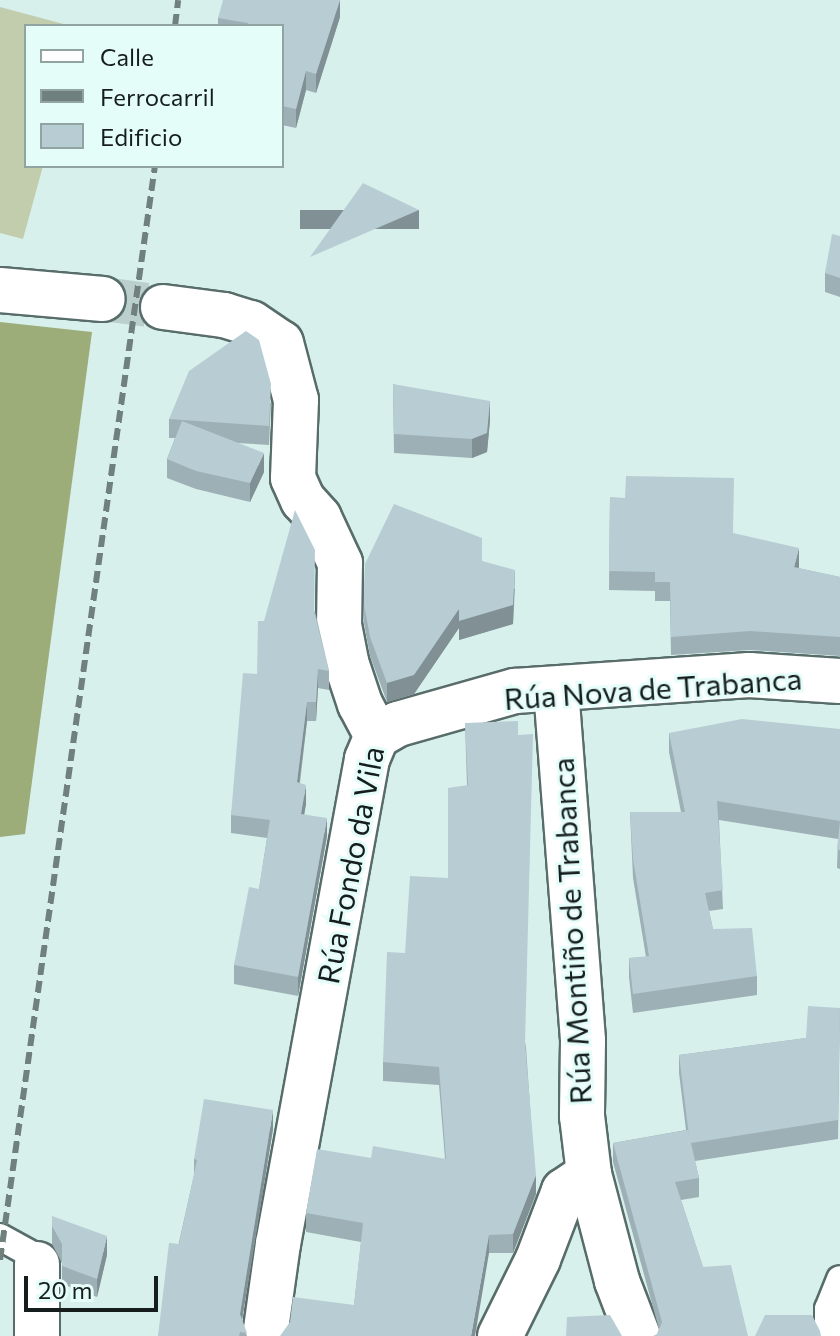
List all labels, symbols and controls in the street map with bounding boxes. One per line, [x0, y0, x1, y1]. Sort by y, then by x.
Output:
legend [24, 24, 284, 168]
text: Calle [100, 42, 154, 71]
text: Ferrocarril [100, 82, 215, 111]
text: Edificio [100, 122, 182, 151]
street label: Rúa Nova de Trabanca [503, 660, 803, 716]
street label: Rúa Fondo da Vila [309, 743, 391, 987]
street label: Rúa Montiño de Trabanca [544, 757, 598, 1105]
scale bar [28, 1260, 162, 1310]
text: 20 m [38, 1275, 92, 1304]

